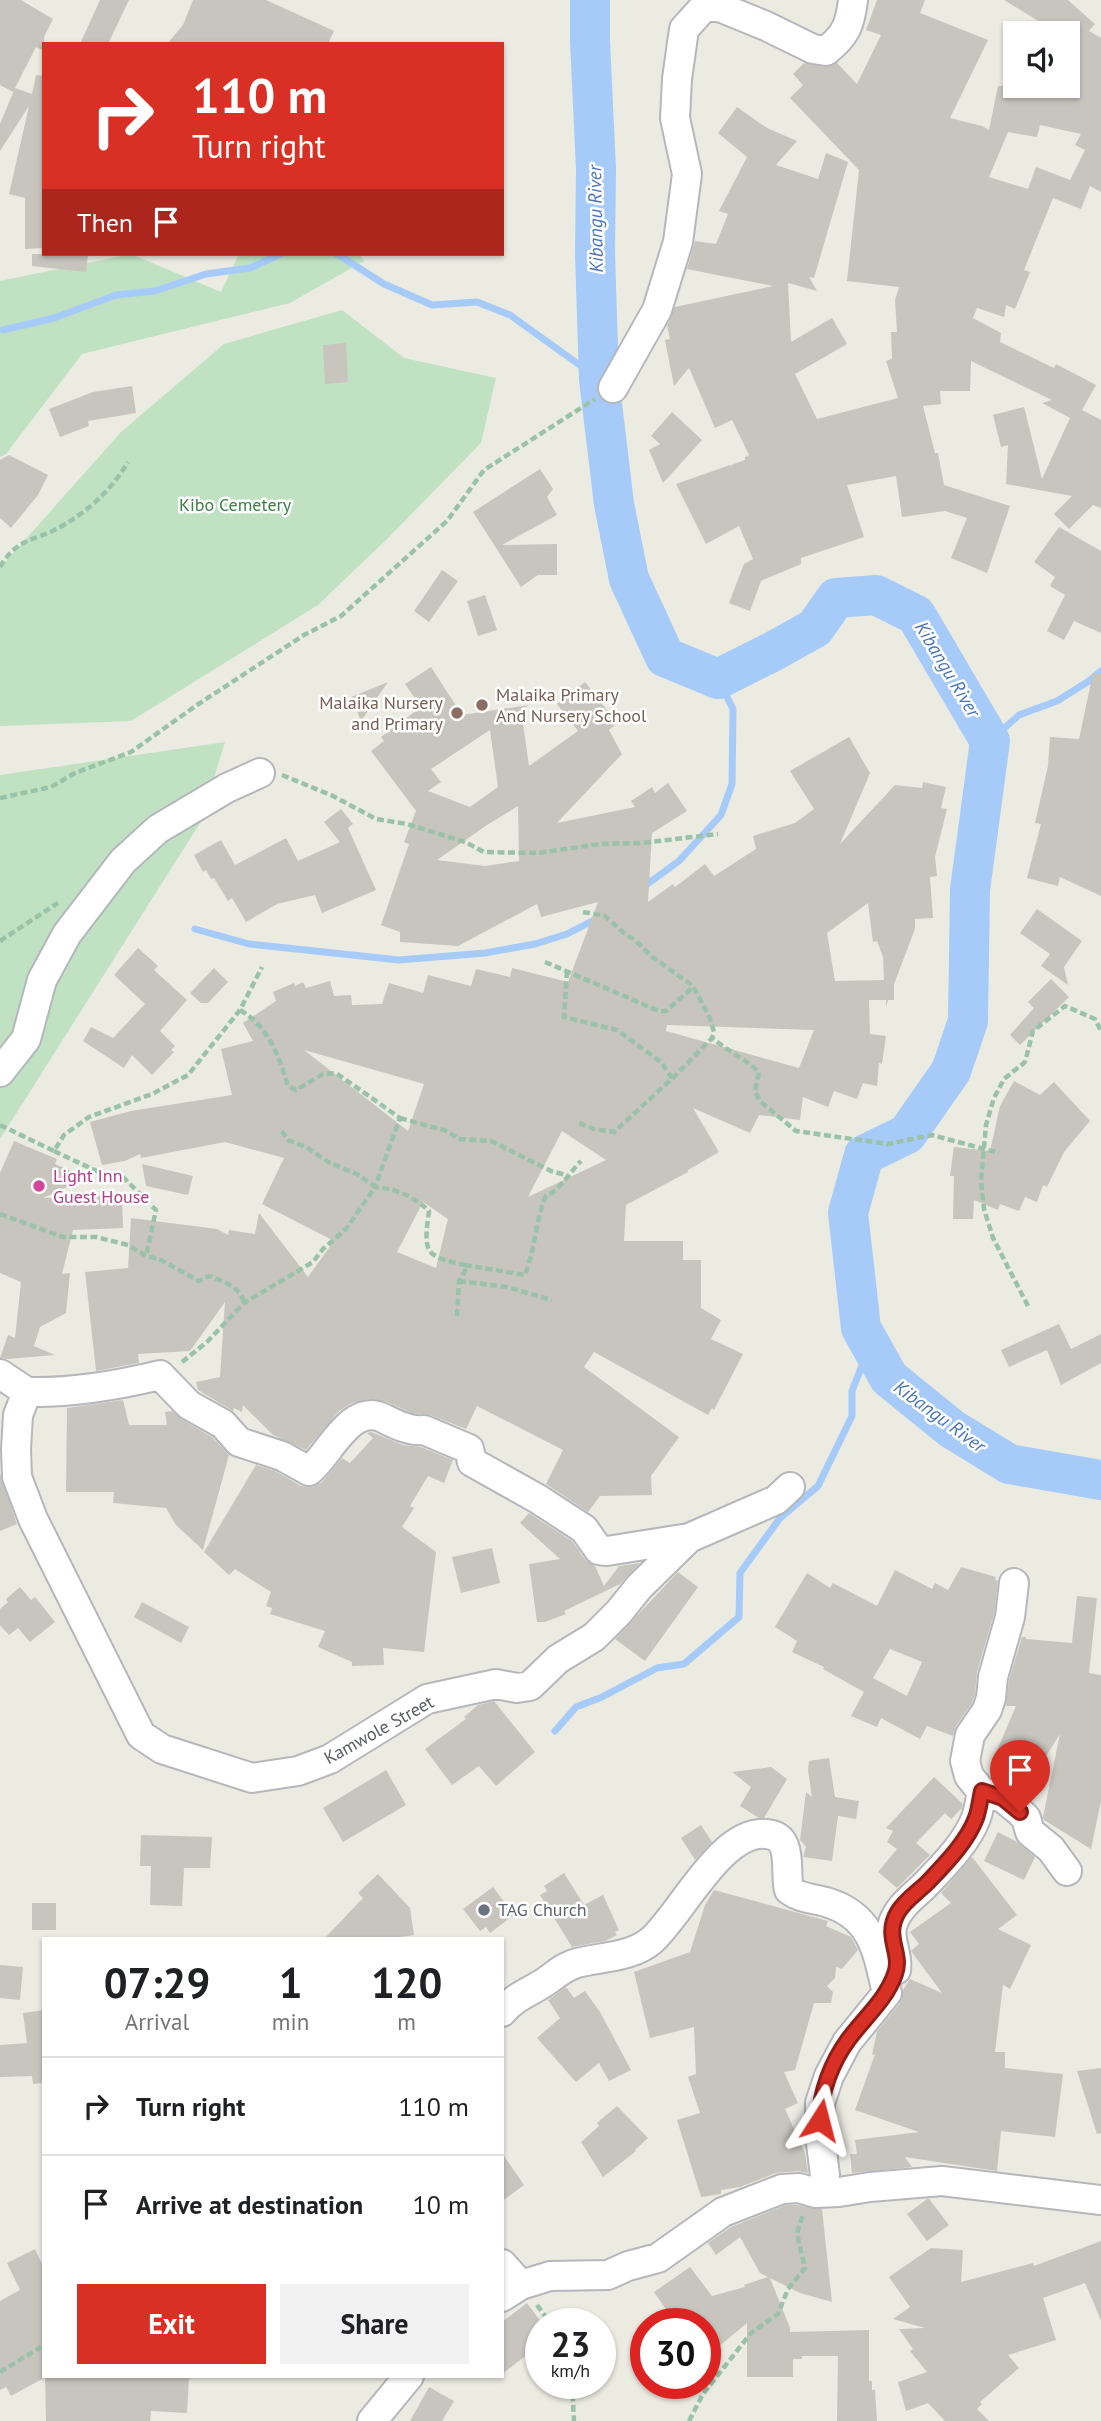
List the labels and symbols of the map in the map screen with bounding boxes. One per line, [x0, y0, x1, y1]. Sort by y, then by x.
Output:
water label: Kibangu River [582, 163, 608, 273]
park label: Kibo Cemetery [179, 493, 292, 516]
water label: Kibangu River [910, 617, 987, 723]
place label: Malaika Primary And Nursery School [496, 683, 647, 727]
place label: Malaika Nursery and Primary [319, 691, 444, 735]
marker: Malaika Primary And Nursery School [474, 697, 490, 713]
marker: Malaika Nursery and Primary [449, 705, 465, 721]
place label: Light Inn Guest House [53, 1164, 150, 1208]
marker: Light Inn Guest House [31, 1178, 47, 1194]
water label: Kibangu River [889, 1375, 992, 1458]
street label: Kamwole Street [320, 1690, 438, 1769]
pin [990, 1740, 1050, 1812]
place label: TAG Church [498, 1898, 587, 1921]
marker: TAG Church [476, 1902, 492, 1918]
position arrow [783, 2083, 857, 2157]
speed limit sign: 30 [630, 2308, 721, 2399]

